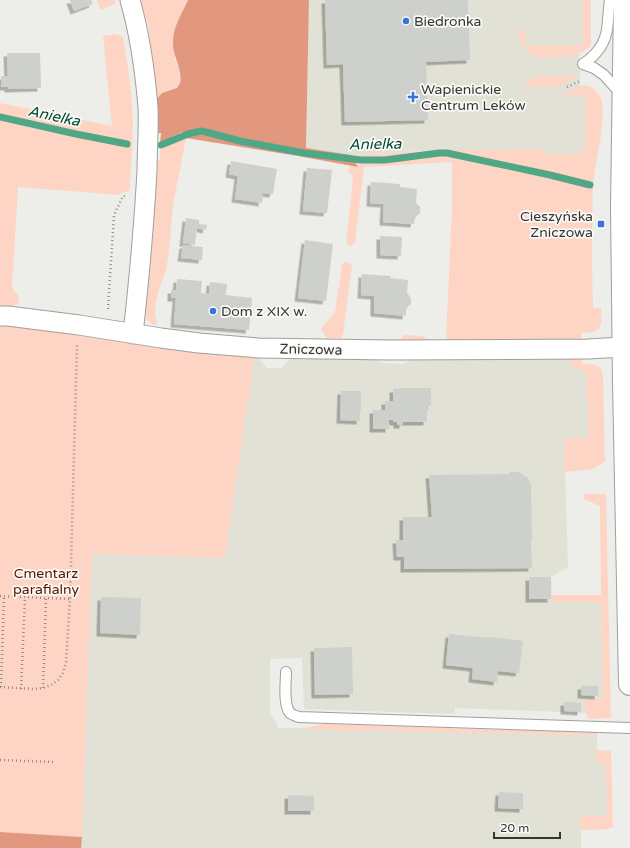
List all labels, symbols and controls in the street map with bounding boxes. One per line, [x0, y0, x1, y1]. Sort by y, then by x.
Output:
place label: Biedronka [414, 13, 481, 30]
marker: Biedronka [401, 16, 411, 26]
place label: Wapienickie Centrum Leków [421, 81, 526, 114]
marker: Wapienickie Centrum Leków [408, 92, 418, 102]
water label: Anielka [26, 102, 82, 130]
water label: Anielka [349, 135, 402, 153]
place label: Cieszyńska Zniczowa [520, 208, 593, 241]
marker: Cieszyńska Zniczowa [596, 219, 606, 229]
place label: Dom z XIX w. [221, 303, 307, 320]
marker: Dom z XIX w. [208, 306, 218, 316]
street label: Zniczowa [280, 340, 342, 359]
park label: Cmentarz parafialny [13, 565, 79, 598]
scale bar [494, 814, 560, 840]
text: 20 m [500, 821, 529, 835]

